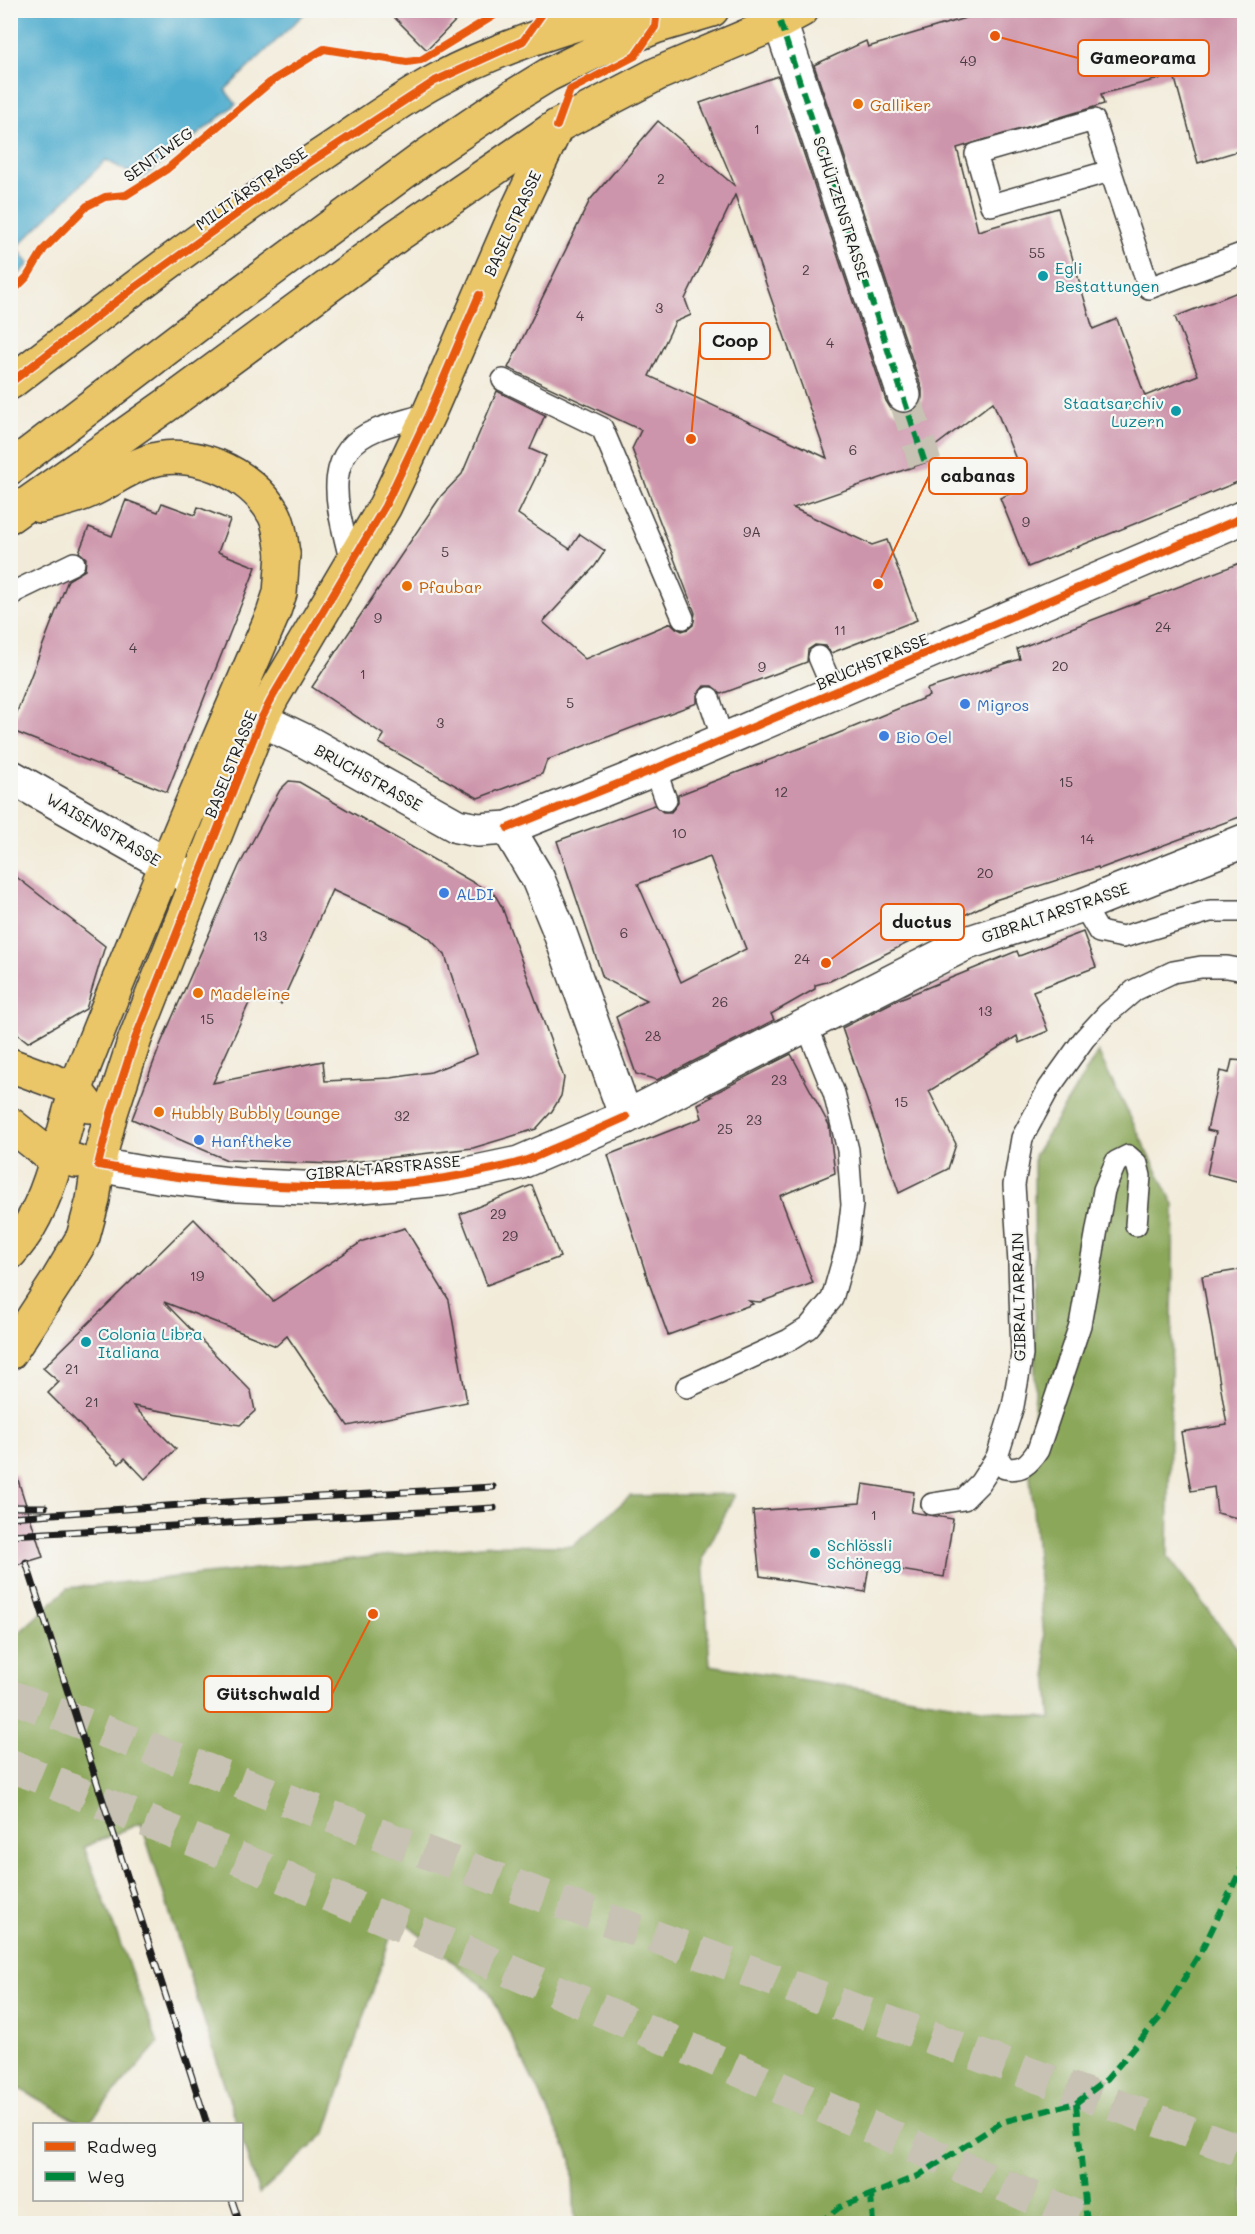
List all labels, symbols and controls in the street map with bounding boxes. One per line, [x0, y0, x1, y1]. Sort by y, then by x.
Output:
callout: Gameorama [1078, 40, 1209, 76]
text: Gameorama [1090, 45, 1196, 69]
house number: 49 [960, 51, 976, 70]
place label: Galliker [870, 94, 931, 115]
marker: Galliker [851, 97, 865, 111]
house number: 1 [754, 119, 760, 138]
street label: SENTIWEG [119, 122, 197, 186]
street label: SCHÜTZENSTRASSE [809, 134, 875, 282]
street label: MILITÄRSTRASSE [191, 142, 311, 234]
street label: BASELSTRASSE [478, 167, 546, 279]
house number: 2 [657, 169, 665, 188]
house number: 55 [1029, 243, 1045, 262]
place label: Egli Bestattungen [1055, 257, 1159, 296]
house number: 2 [802, 260, 810, 279]
marker: Egli Bestattungen [1036, 269, 1050, 283]
house number: 3 [655, 298, 663, 317]
house number: 4 [576, 306, 585, 325]
callout: Coop [700, 323, 770, 359]
text: Coop [712, 328, 758, 352]
house number: 4 [826, 333, 835, 352]
place label: Staatsarchiv Luzern [1063, 392, 1164, 431]
marker: Staatsarchiv Luzern [1169, 404, 1183, 418]
house number: 6 [849, 440, 857, 459]
callout: cabanas [929, 458, 1027, 494]
text: cabanas [941, 463, 1015, 487]
house number: 9 [1022, 512, 1030, 531]
house number: 9A [743, 522, 761, 541]
house number: 5 [441, 542, 449, 561]
place label: Pfaubar [419, 576, 482, 597]
marker: Pfaubar [400, 579, 414, 593]
house number: 9 [374, 608, 382, 627]
house number: 24 [1155, 617, 1172, 636]
house number: 11 [834, 620, 846, 639]
street label: BRUCHSTRASSE [813, 628, 931, 694]
house number: 4 [129, 638, 138, 657]
house number: 20 [1052, 656, 1069, 675]
house number: 9 [758, 657, 766, 676]
house number: 1 [360, 664, 366, 683]
house number: 5 [566, 693, 574, 712]
place label: Migros [977, 694, 1029, 715]
marker: Migros [958, 697, 972, 711]
street label: BASELSTRASSE [199, 707, 261, 821]
house number: 3 [436, 713, 444, 732]
place label: Bio Oel [896, 726, 952, 747]
marker: Bio Oel [877, 729, 891, 743]
street label: BRUCHSTRASSE [311, 739, 427, 815]
house number: 15 [1059, 772, 1073, 791]
house number: 12 [774, 782, 788, 801]
street label: WAISENSTRASSE [43, 788, 165, 870]
house number: 10 [672, 823, 687, 842]
house number: 14 [1080, 829, 1095, 848]
house number: 20 [977, 863, 994, 882]
street label: GIBRALTARSTRASSE [978, 877, 1132, 947]
place label: ALDI [456, 883, 494, 904]
marker: ALDI [437, 886, 451, 900]
callout: ductus [881, 904, 964, 940]
text: ductus [892, 909, 952, 933]
house number: 6 [620, 923, 628, 942]
house number: 13 [253, 926, 267, 945]
house number: 24 [794, 949, 811, 968]
place label: Madeleine [210, 983, 290, 1004]
marker: Madeleine [191, 986, 205, 1000]
house number: 26 [712, 992, 728, 1011]
house number: 13 [978, 1001, 992, 1020]
house number: 15 [200, 1009, 214, 1028]
house number: 28 [645, 1026, 661, 1045]
house number: 23 [771, 1070, 787, 1089]
house number: 15 [894, 1092, 908, 1111]
place label: Hubbly Bubbly Lounge [171, 1102, 340, 1123]
marker: Hubbly Bubbly Lounge [152, 1105, 166, 1119]
house number: 32 [394, 1106, 410, 1125]
house number: 23 [746, 1110, 762, 1129]
house number: 25 [717, 1119, 733, 1138]
place label: Hanftheke [211, 1130, 292, 1151]
marker: Hanftheke [192, 1133, 206, 1147]
street label: GIBRALTARSTRASSE [305, 1150, 461, 1184]
house number: 29 [490, 1204, 506, 1223]
house number: 29 [502, 1226, 518, 1245]
street label: GIBRALTARRAIN [1006, 1232, 1030, 1362]
house number: 19 [190, 1266, 204, 1285]
place label: Colonia Libra Italiana [98, 1323, 203, 1362]
marker: Colonia Libra Italiana [79, 1335, 93, 1349]
house number: 21 [65, 1359, 79, 1378]
house number: 21 [85, 1392, 99, 1411]
house number: 1 [871, 1505, 877, 1524]
place label: Schlössli Schönegg [827, 1534, 901, 1573]
marker: Schlössli Schönegg [808, 1546, 822, 1560]
callout: Gütschwald [204, 1676, 332, 1712]
text: Gütschwald [216, 1681, 320, 1705]
legend [33, 2123, 243, 2201]
text: Radweg [87, 2134, 157, 2158]
text: Weg [87, 2164, 124, 2188]

